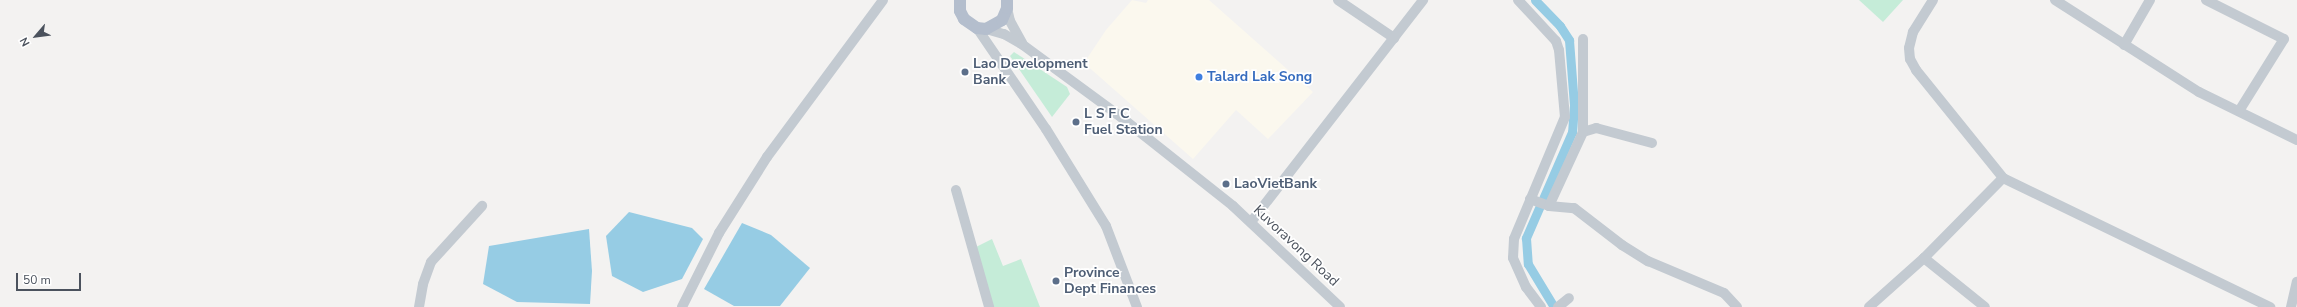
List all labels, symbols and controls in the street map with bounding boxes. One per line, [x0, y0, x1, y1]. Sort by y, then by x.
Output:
north arrow [16, 16, 56, 56]
text: N [16, 35, 34, 49]
place label: Lao Development Bank [973, 56, 1088, 88]
marker: Lao Development Bank [960, 67, 970, 77]
place label: Talard Lak Song [1207, 69, 1312, 85]
marker: Talard Lak Song [1194, 72, 1204, 82]
place label: L S F C Fuel Station [1084, 106, 1163, 138]
marker: L S F C Fuel Station [1071, 117, 1081, 127]
place label: LaoVietBank [1234, 176, 1317, 192]
marker: LaoVietBank [1221, 179, 1231, 189]
street label: Kuvoravong Road [1250, 202, 1342, 290]
scale bar [18, 265, 83, 291]
place label: Province Dept Finances [1064, 265, 1156, 298]
text: 50 m [23, 272, 51, 288]
marker: Province Dept Finances [1051, 276, 1061, 286]

